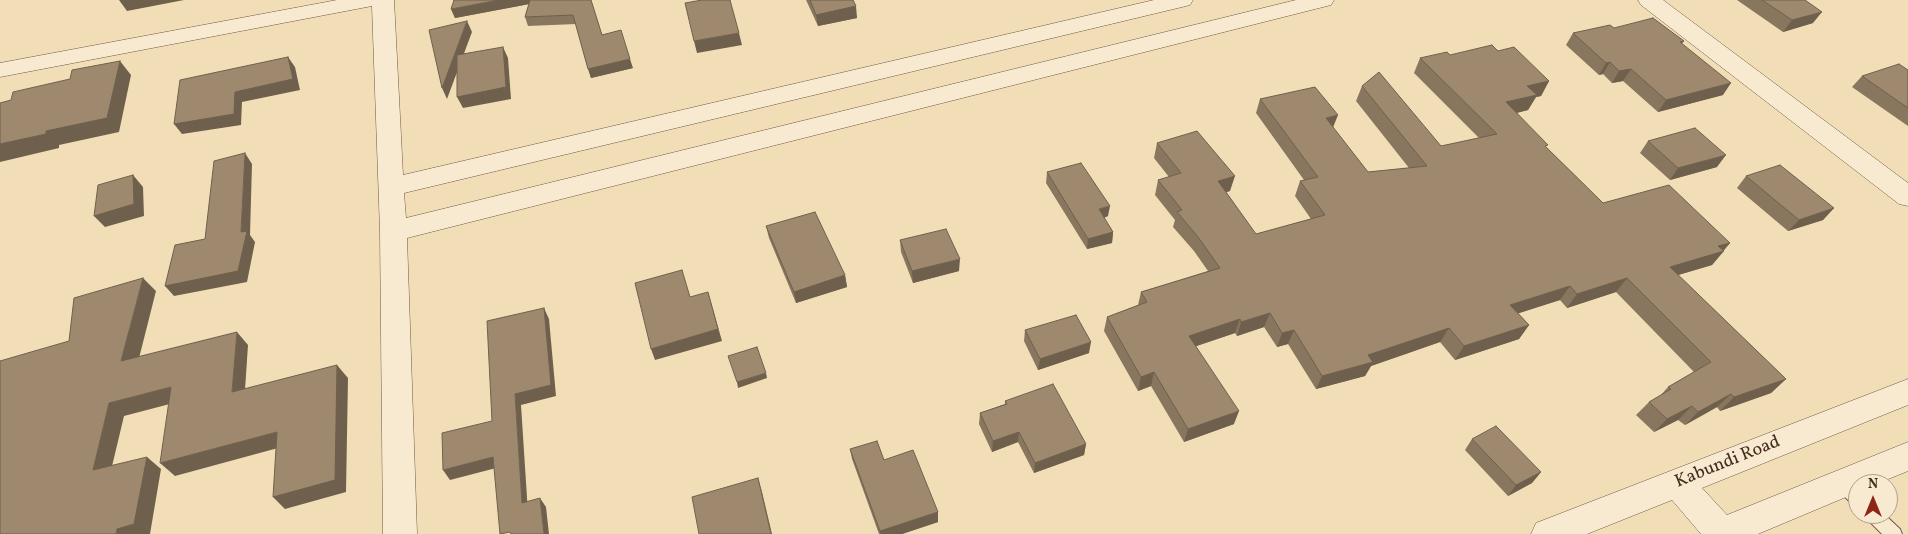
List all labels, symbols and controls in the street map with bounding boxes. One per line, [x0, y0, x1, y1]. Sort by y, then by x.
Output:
street label: Kabundi Road [1672, 432, 1784, 494]
north arrow [1848, 474, 1898, 524]
text: N [1868, 475, 1878, 494]

